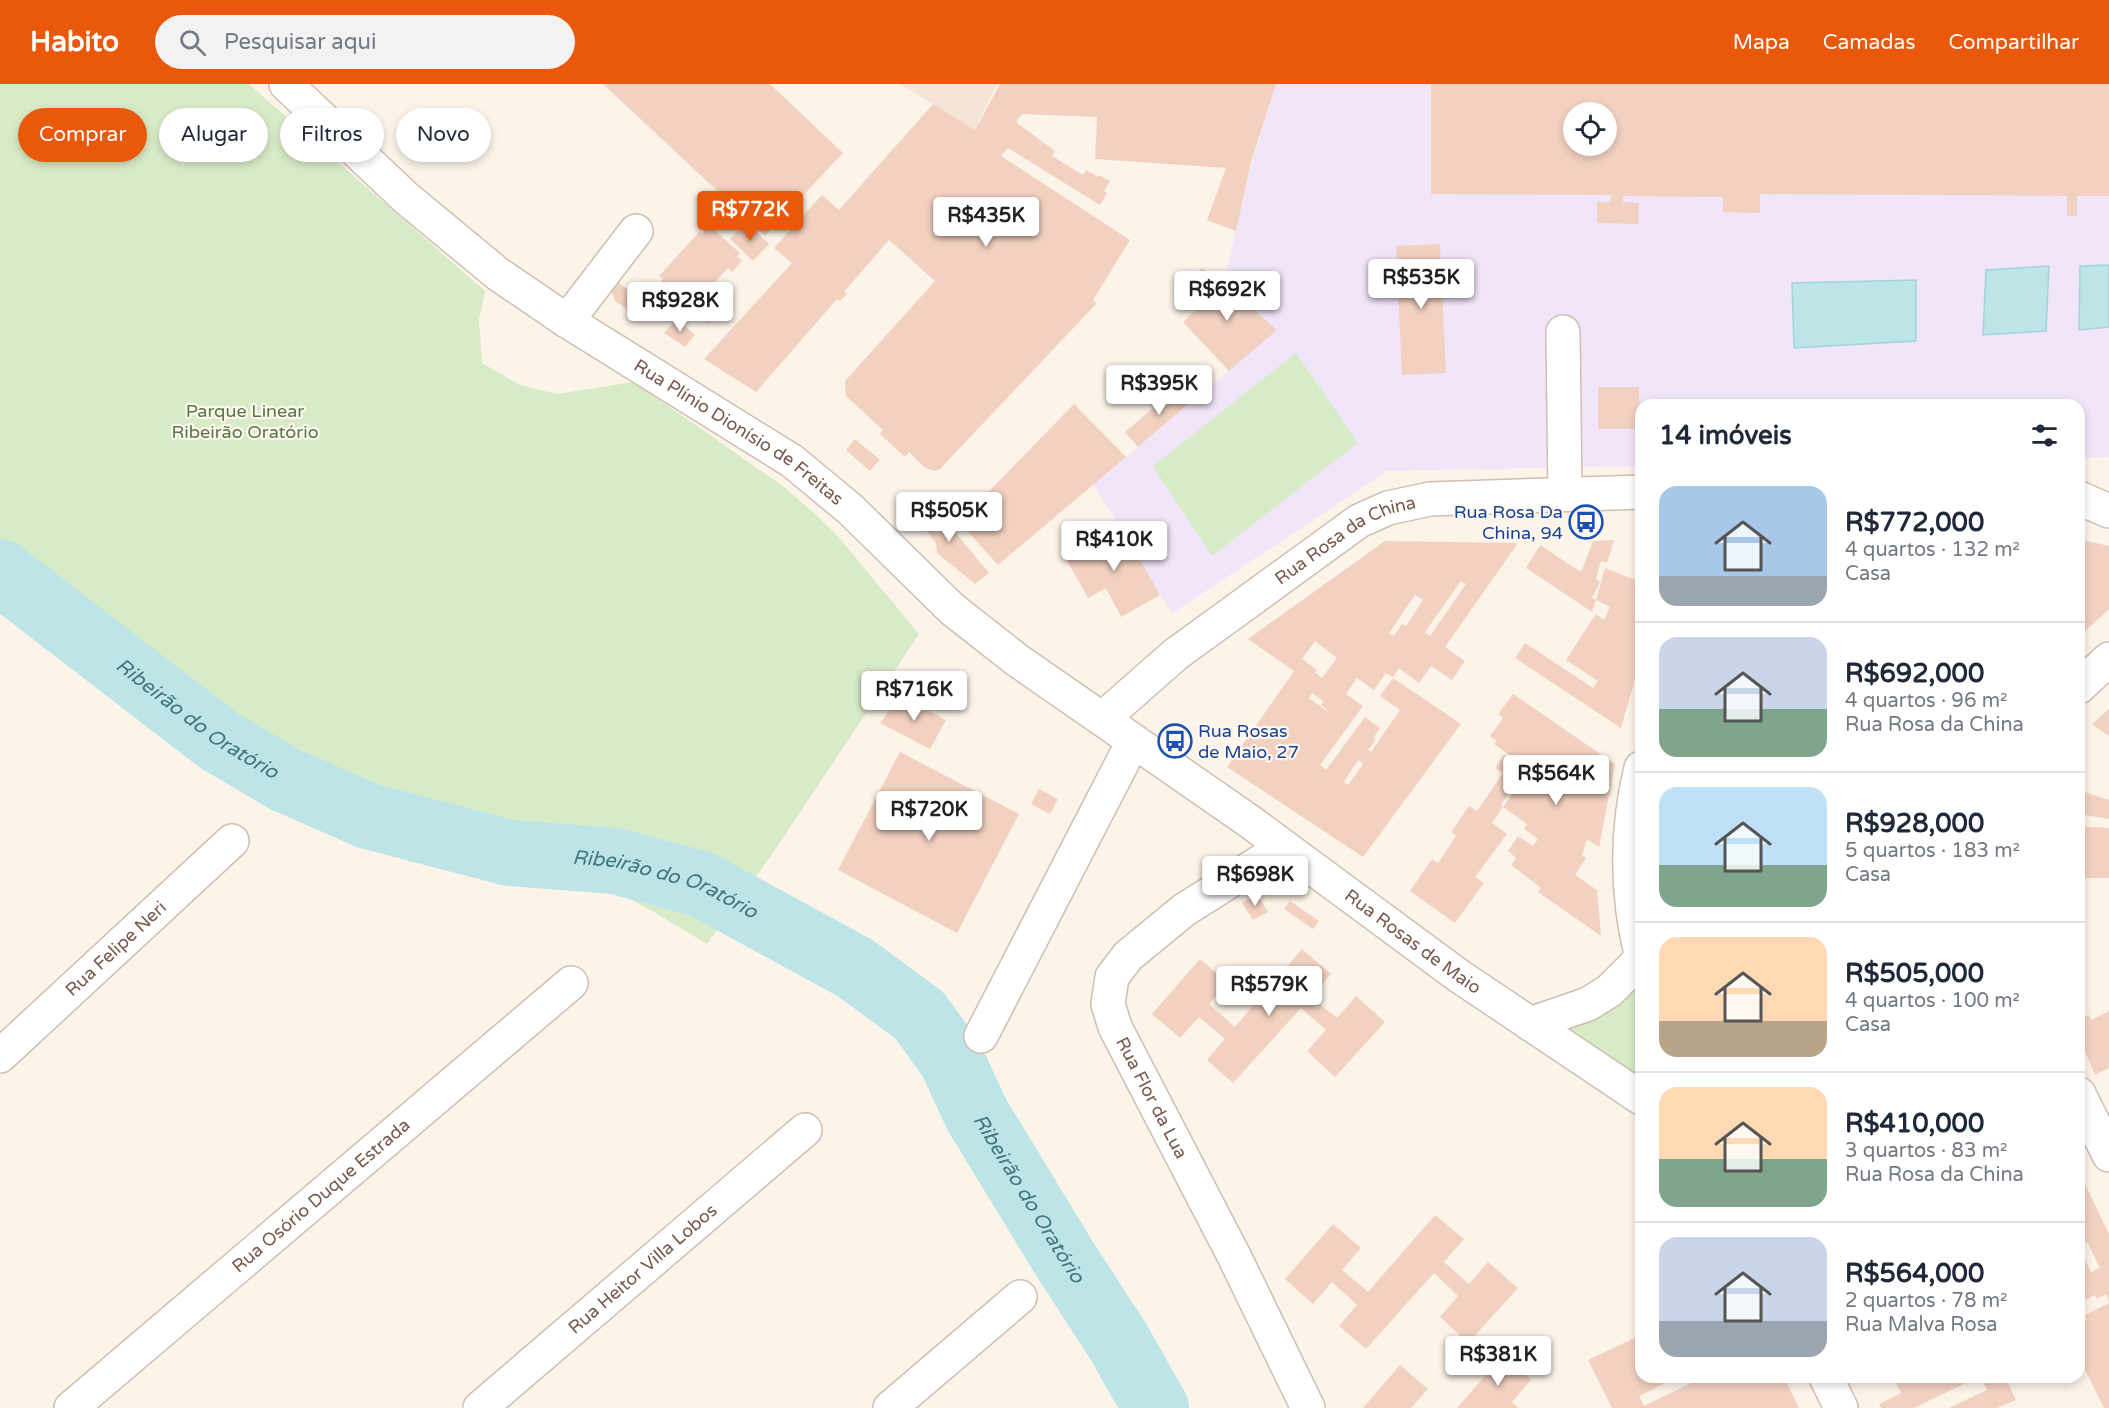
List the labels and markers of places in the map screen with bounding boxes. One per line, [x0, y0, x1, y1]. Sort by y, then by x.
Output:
pin: R$772K [701, 191, 799, 242]
pin: R$435K [937, 197, 1035, 248]
pin: R$535K [1372, 259, 1470, 310]
pin: R$692K [1178, 271, 1276, 322]
pin: R$928K [631, 282, 729, 333]
pin: R$395K [1110, 365, 1208, 416]
pin: R$505K [900, 492, 998, 543]
place label: Rua Rosa Da China, 94 [1454, 501, 1563, 544]
bus stop icon: Rua Rosa Da China, 94 [1568, 504, 1604, 540]
pin: R$410K [1065, 521, 1163, 572]
pin: R$716K [865, 671, 963, 722]
place label: Rua Rosas de Maio, 27 [1198, 720, 1299, 763]
bus stop icon: Rua Rosas de Maio, 27 [1157, 723, 1193, 759]
pin: R$564K [1507, 755, 1605, 806]
pin: R$720K [880, 791, 978, 842]
pin: R$698K [1206, 856, 1304, 907]
pin: R$579K [1220, 966, 1318, 1017]
pin: R$381K [1449, 1336, 1547, 1387]

